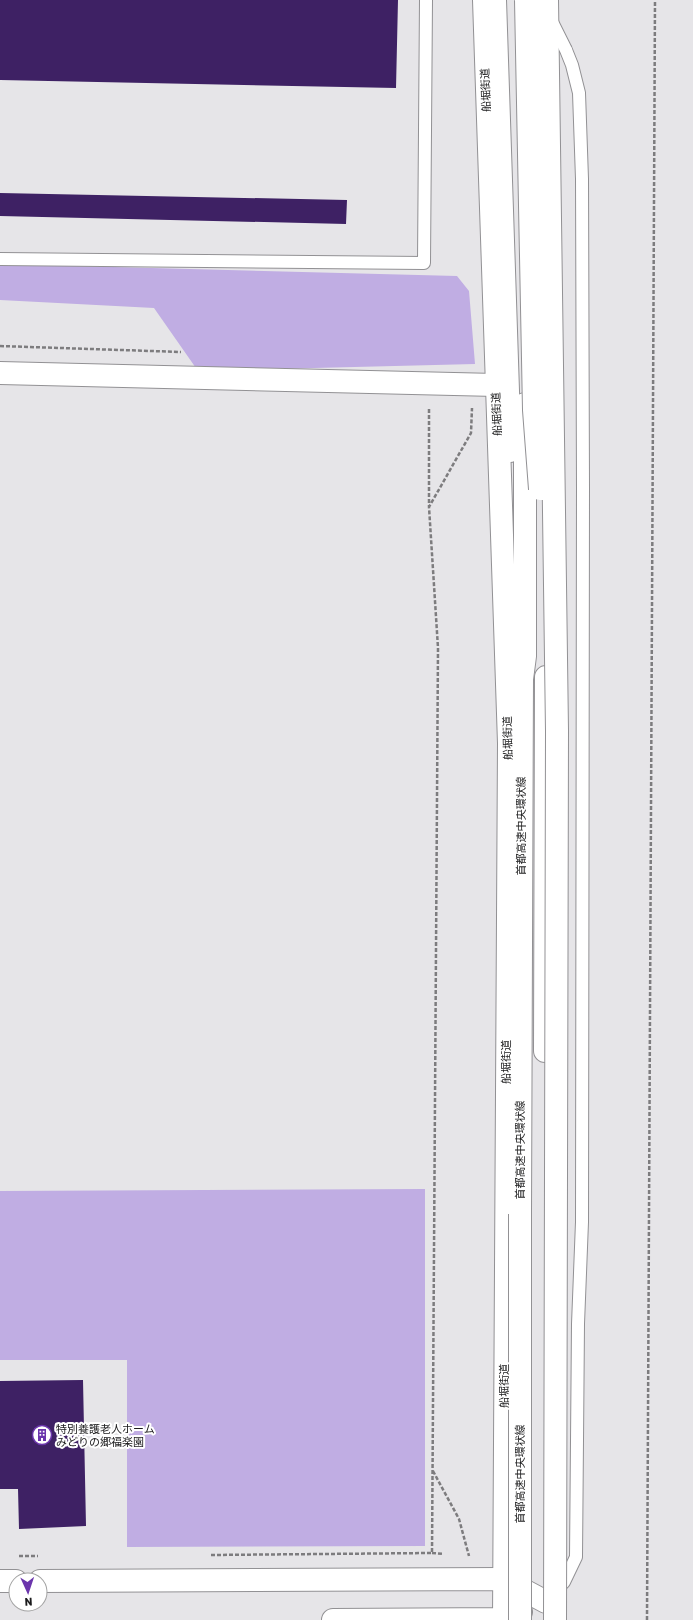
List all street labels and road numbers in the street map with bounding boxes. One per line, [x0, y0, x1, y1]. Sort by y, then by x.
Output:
street label: 船堀街道 [479, 68, 493, 112]
street label: 船堀街道 [490, 392, 504, 436]
street label: 船堀街道 [501, 716, 515, 760]
street label: 首都高速中央環状線 [515, 777, 528, 876]
street label: 船堀街道 [500, 1040, 513, 1084]
street label: 首都高速中央環状線 [514, 1101, 527, 1200]
street label: 船堀街道 [498, 1364, 511, 1408]
street label: 首都高速中央環状線 [514, 1425, 527, 1524]

